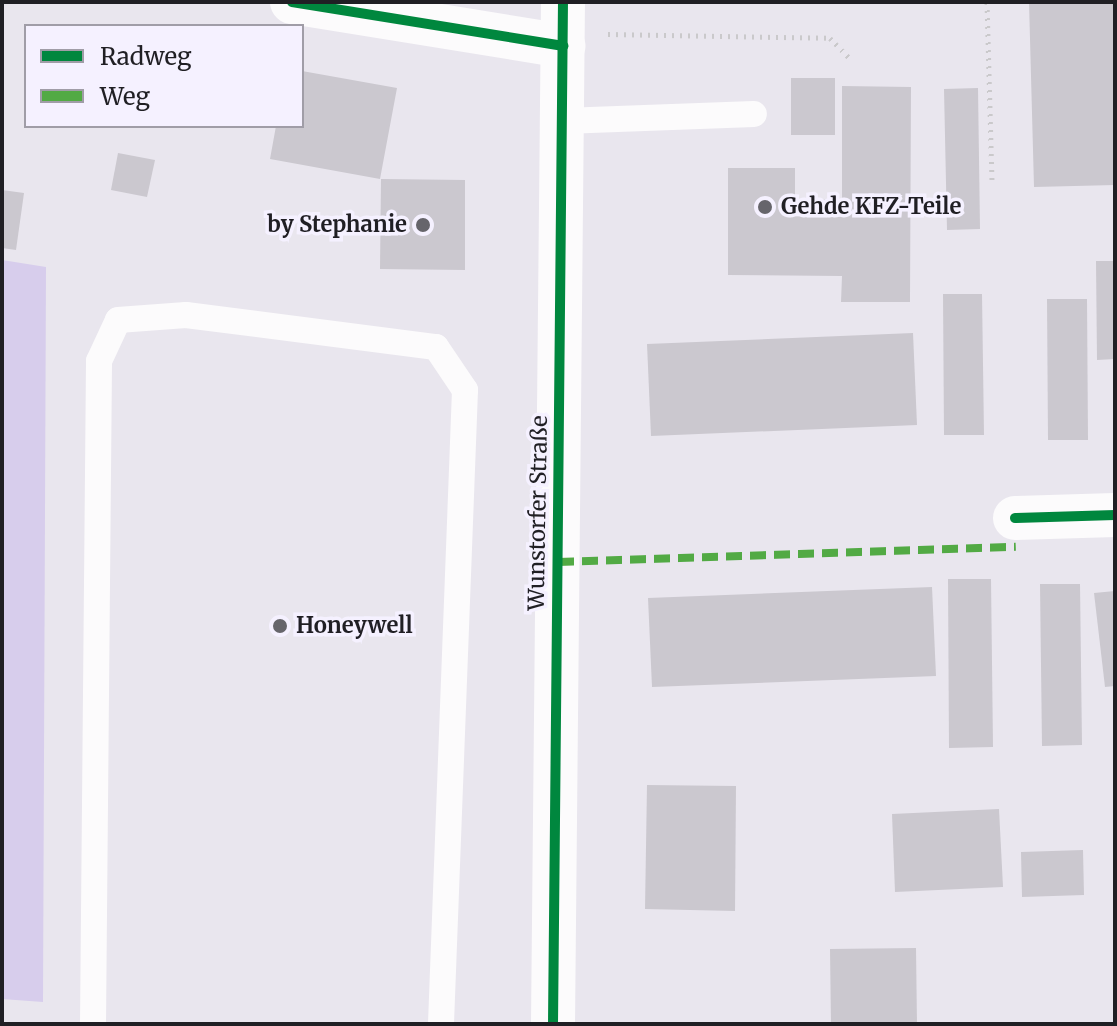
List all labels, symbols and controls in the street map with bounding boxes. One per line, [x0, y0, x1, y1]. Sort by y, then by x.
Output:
legend [24, 24, 304, 128]
text: Radweg [100, 41, 192, 72]
text: Weg [100, 81, 150, 112]
place label: Gehde KFZ-Teile [781, 194, 961, 220]
marker: Gehde KFZ-Teile [756, 198, 774, 216]
place label: by Stephanie [267, 212, 407, 238]
marker: by Stephanie [414, 216, 432, 234]
street label: Wunstorfer Straße [523, 415, 553, 611]
place label: Honeywell [296, 613, 413, 639]
marker: Honeywell [271, 617, 289, 635]

